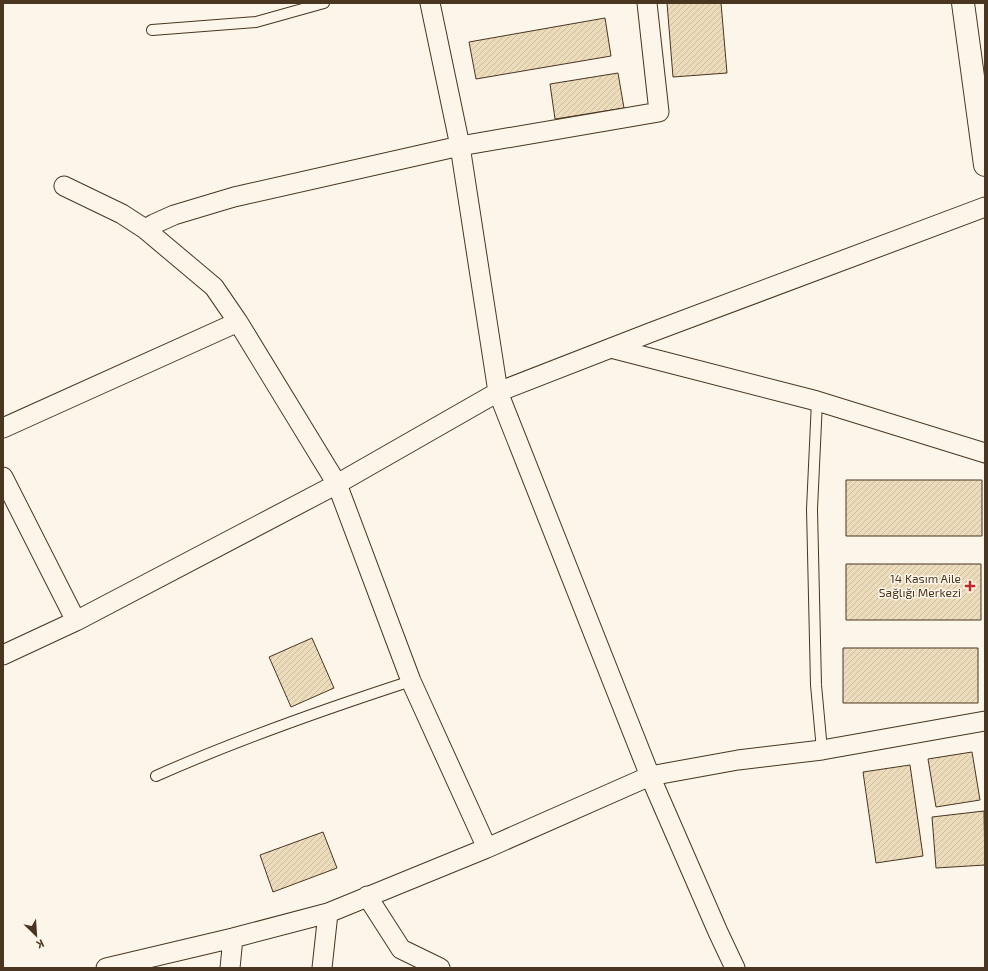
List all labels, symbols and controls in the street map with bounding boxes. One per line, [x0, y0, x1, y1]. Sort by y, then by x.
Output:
place label: 14 Kasım Aile Sağlığı Merkezi [879, 571, 961, 599]
marker: 14 Kasım Aile Sağlığı Merkezi [964, 580, 976, 592]
north arrow [16, 915, 56, 955]
text: K [35, 937, 46, 952]

